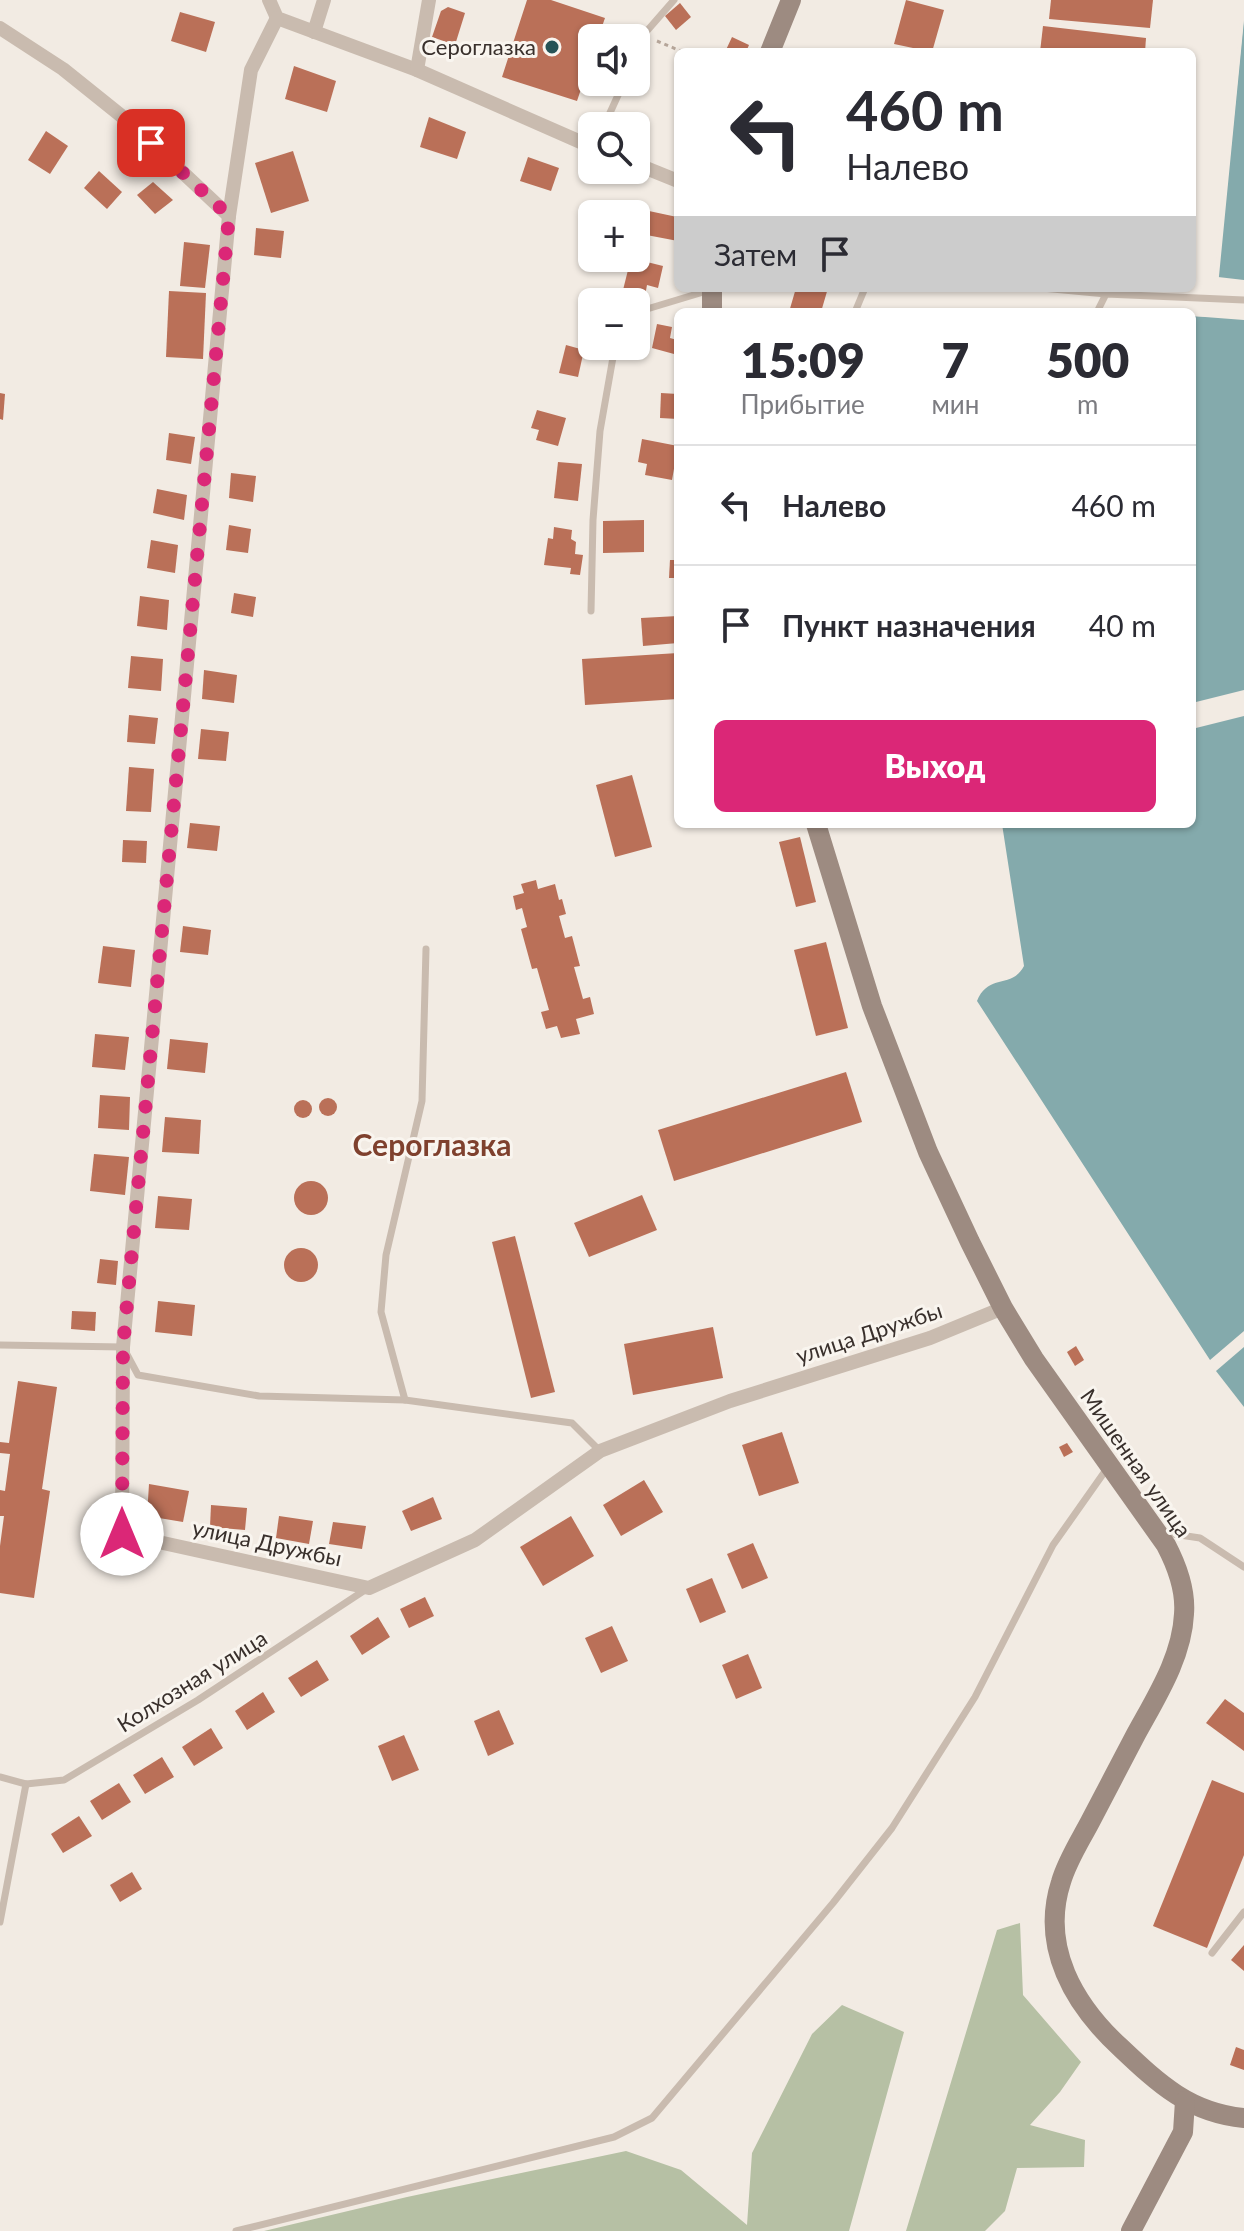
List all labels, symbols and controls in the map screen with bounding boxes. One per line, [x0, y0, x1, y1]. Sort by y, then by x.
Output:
map controls [578, 24, 650, 360]
button: sound [578, 24, 650, 96]
place label: Сероглазка [421, 33, 536, 60]
marker: Сероглазка [543, 38, 561, 56]
text: 460 m [846, 76, 1004, 143]
icon: left [714, 80, 818, 184]
pin [117, 109, 185, 177]
button: search [578, 112, 650, 184]
icon: arrive [129, 121, 173, 165]
text: Налево [846, 144, 969, 188]
button: + [578, 200, 650, 272]
icon: arrive [813, 232, 857, 276]
text: Затем [714, 236, 797, 272]
button: − [578, 288, 650, 360]
text: 15:09 [741, 331, 865, 388]
text: 7 [941, 331, 969, 388]
text: 500 [1046, 331, 1129, 388]
text: Прибытие [741, 388, 865, 420]
text: мин [931, 388, 979, 420]
text: m [1077, 388, 1098, 420]
icon: left [714, 483, 758, 527]
text: Налево [782, 487, 886, 523]
text: 460 m [1071, 487, 1156, 523]
icon: arrive [714, 603, 758, 647]
text: Пункт назначения [782, 607, 1036, 643]
text: 40 m [1089, 607, 1156, 643]
button: Выход [714, 720, 1156, 812]
district label: Сероглазка [353, 1126, 511, 1162]
street label: улица Дружбы [792, 1296, 945, 1369]
street label: Мишенная улица [1075, 1383, 1198, 1542]
position arrow [80, 1492, 164, 1576]
street label: улица Дружбы [190, 1513, 344, 1572]
street label: Колхозная улица [112, 1624, 272, 1737]

